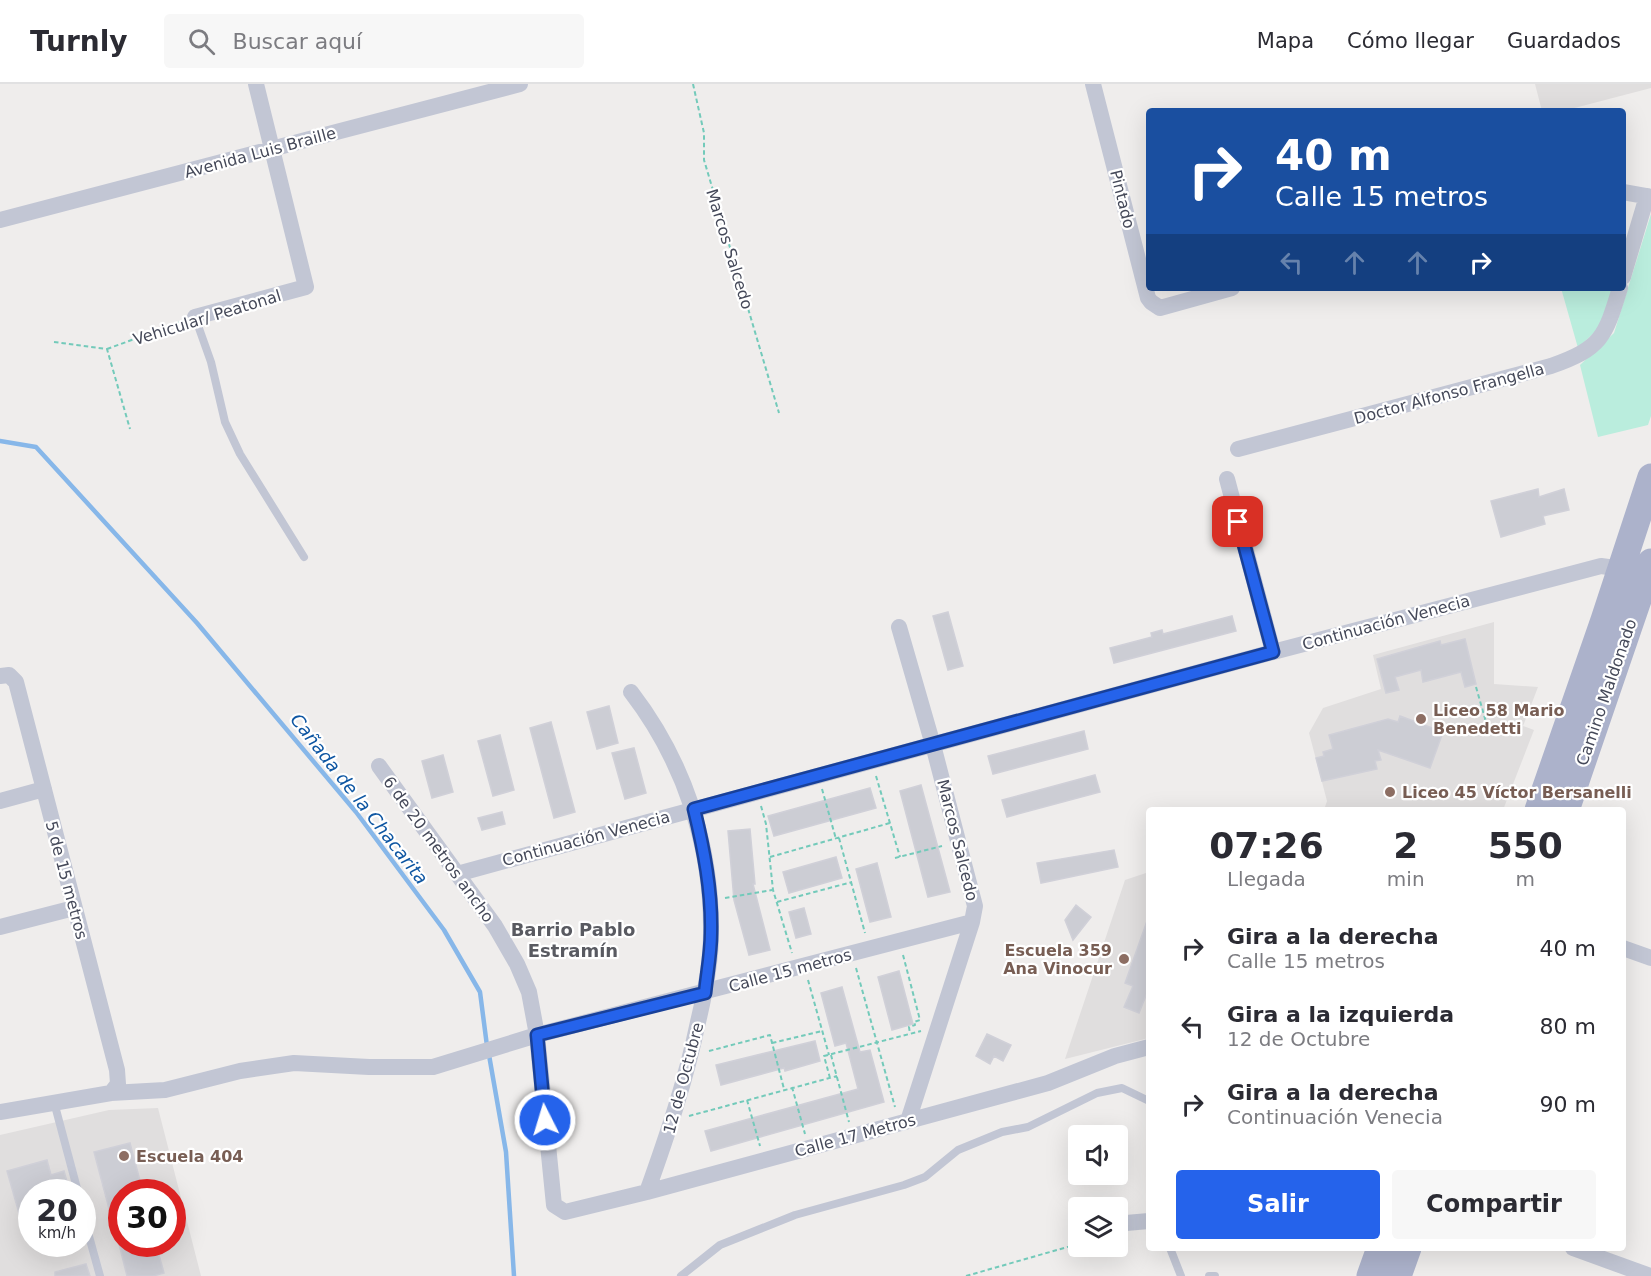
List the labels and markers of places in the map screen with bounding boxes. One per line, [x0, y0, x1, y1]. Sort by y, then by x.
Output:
pin [1212, 496, 1263, 547]
place label: Liceo 58 Mario Benedetti [1433, 701, 1565, 738]
marker: Liceo 58 Mario Benedetti [1414, 712, 1428, 726]
place label: Liceo 45 Víctor Bersanelli [1402, 783, 1632, 802]
marker: Liceo 45 Víctor Bersanelli [1383, 785, 1397, 799]
place label: Escuela 359 Ana Vinocur [1003, 941, 1112, 978]
marker: Escuela 359 Ana Vinocur [1117, 952, 1131, 966]
place label: Escuela 404 [136, 1147, 243, 1166]
marker: Escuela 404 [117, 1149, 131, 1163]

